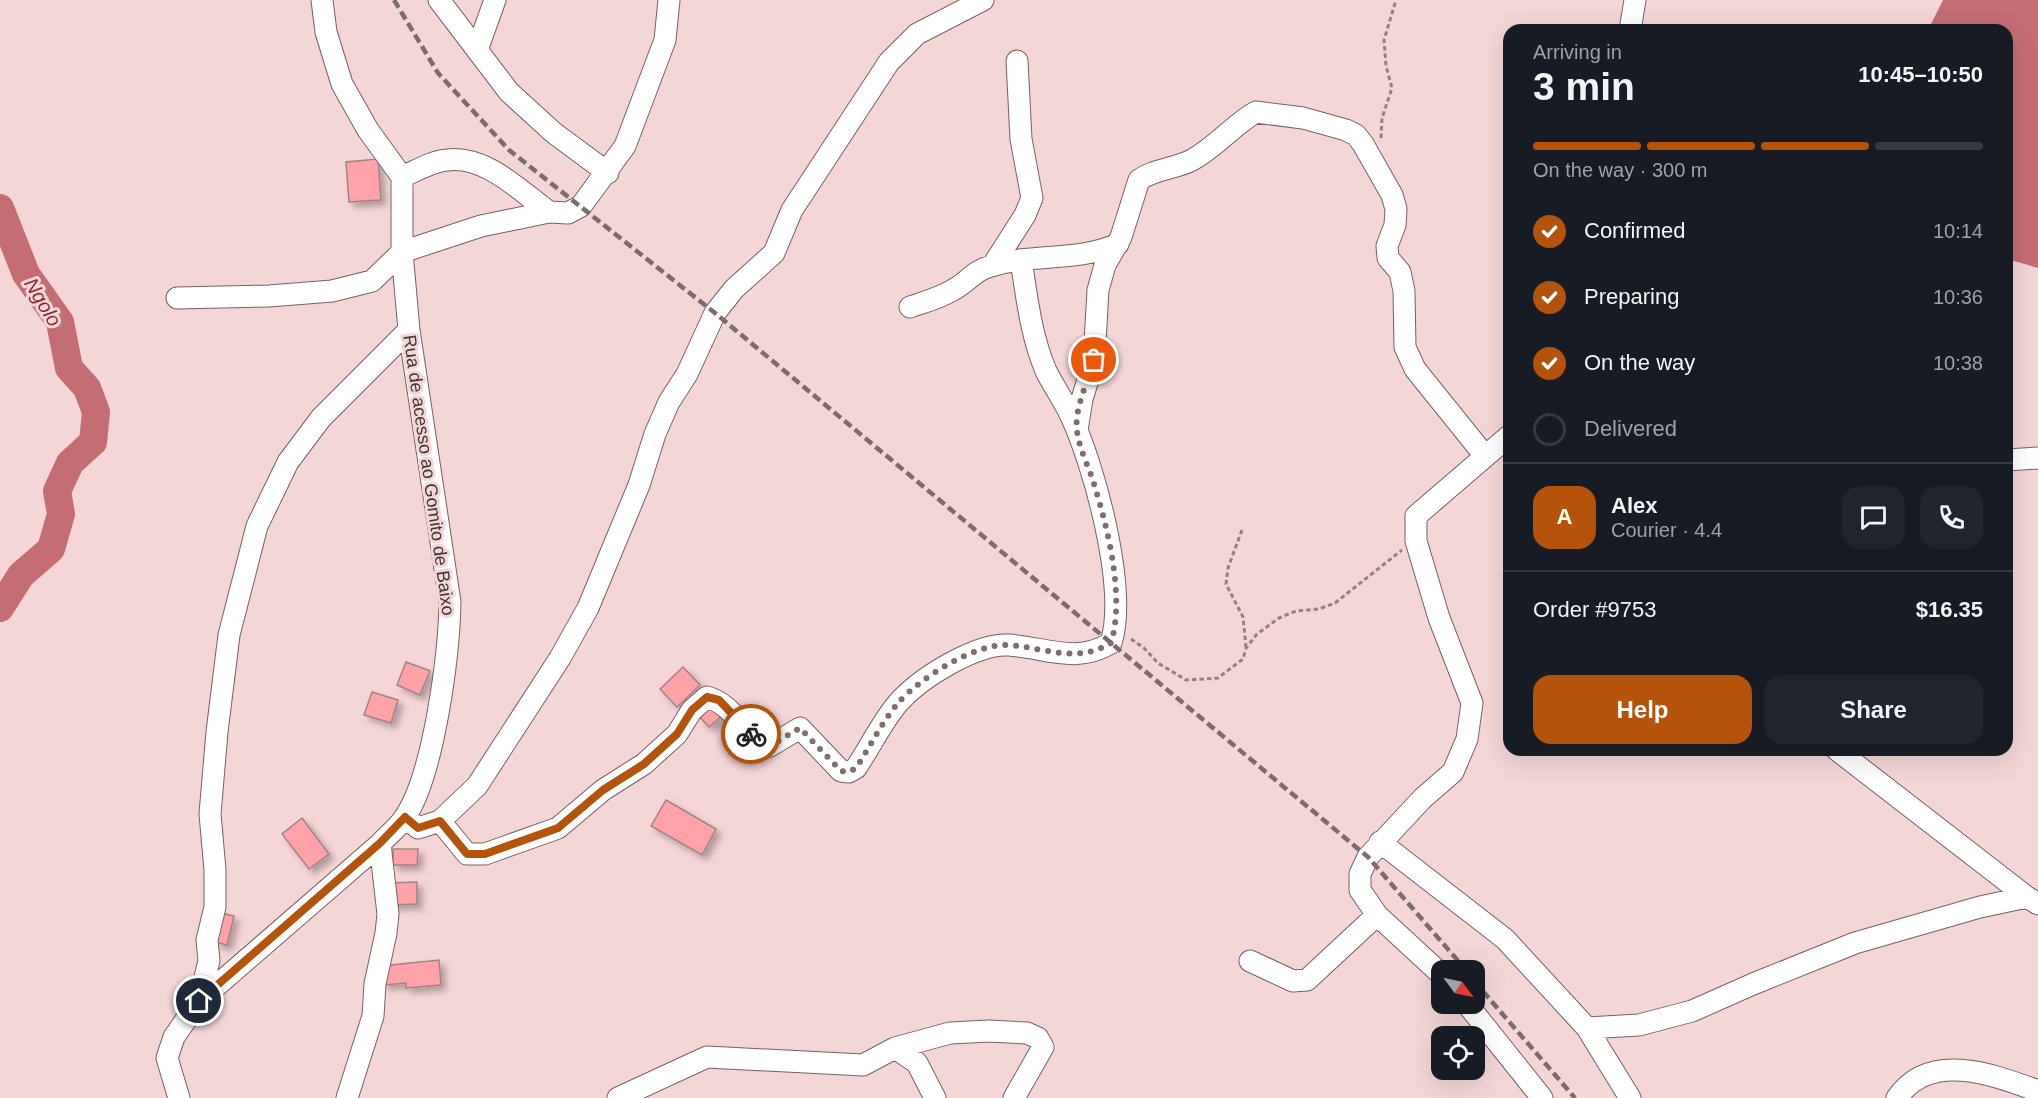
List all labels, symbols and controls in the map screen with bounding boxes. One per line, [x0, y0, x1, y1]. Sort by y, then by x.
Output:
text: Arriving in [1533, 41, 1622, 63]
text: 10:45–10:50 [1858, 62, 1983, 87]
text: 3 min [1533, 65, 1635, 108]
text: On the way · 300 m [1533, 159, 1708, 181]
icon: check [1533, 215, 1566, 248]
text: Confirmed [1584, 218, 1685, 243]
text: 10:14 [1933, 220, 1983, 242]
water label: Ngolo [20, 274, 66, 330]
icon: check [1533, 281, 1566, 314]
text: Preparing [1584, 284, 1679, 309]
text: 10:36 [1933, 286, 1983, 308]
street label: Rua de acesso ao Gomito de Baixo [399, 333, 459, 617]
pin [1068, 334, 1119, 385]
icon: bag [1077, 343, 1110, 376]
icon: check [1533, 347, 1566, 380]
text: On the way [1584, 350, 1695, 375]
text: 10:38 [1933, 352, 1983, 374]
text: Delivered [1584, 416, 1677, 441]
button: chat [1842, 486, 1905, 549]
button: phone [1920, 486, 1983, 549]
text: Alex [1611, 493, 1657, 518]
text: A [1557, 504, 1572, 529]
text: Courier · 4.4 [1611, 519, 1722, 541]
text: Order #9753 [1533, 597, 1657, 622]
text: $16.35 [1916, 597, 1983, 622]
button: Help [1533, 675, 1752, 744]
button: Share [1764, 675, 1983, 744]
courier [721, 704, 781, 764]
icon: bike [735, 718, 768, 751]
north arrow [1431, 960, 1485, 1014]
map controls [1431, 960, 1485, 1080]
pin [173, 975, 224, 1026]
icon: home [182, 984, 215, 1017]
button: locate [1431, 1026, 1485, 1080]

